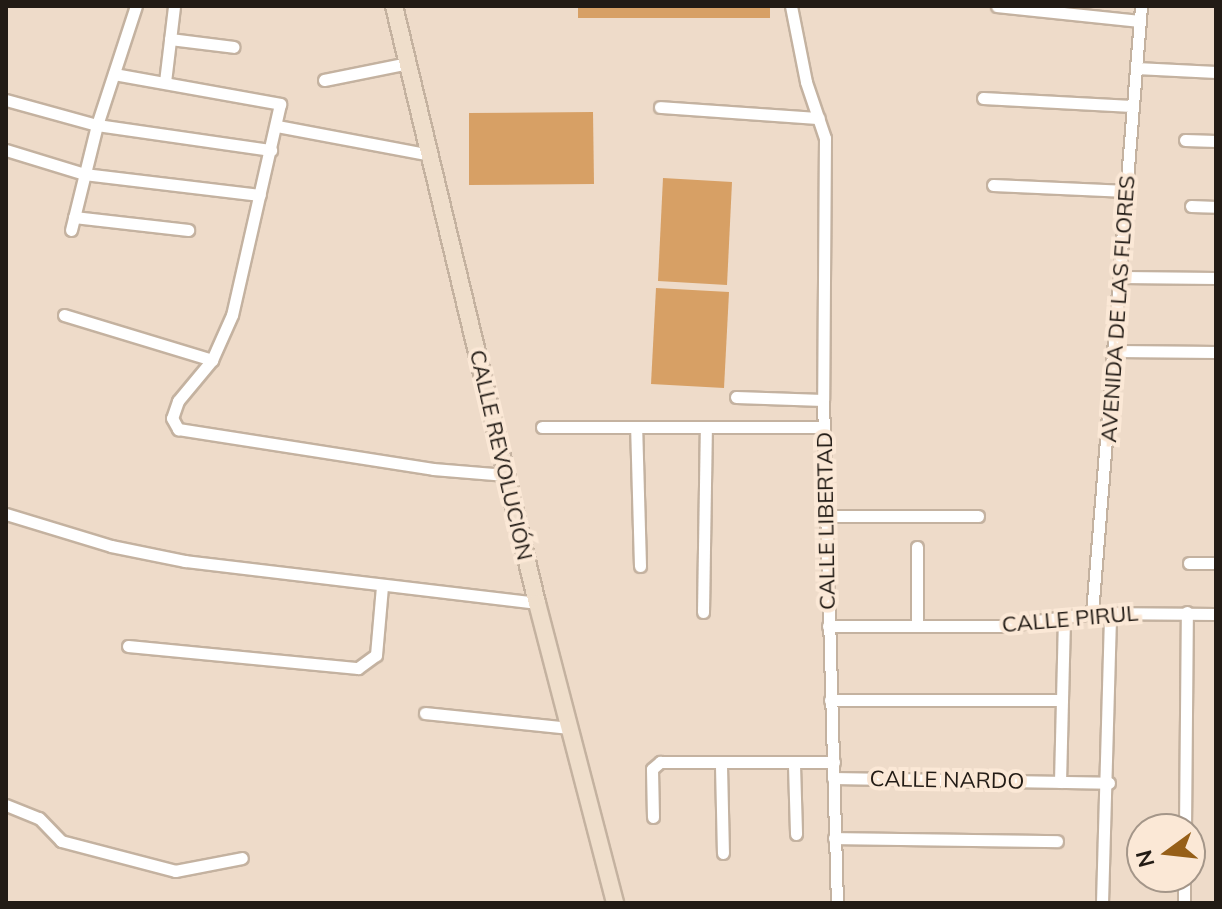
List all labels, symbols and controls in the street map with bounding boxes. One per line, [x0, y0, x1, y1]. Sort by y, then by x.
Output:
street label: AVENIDA DE LAS FLORES [1095, 175, 1141, 443]
street label: CALLE REVOLUCIÓN [464, 347, 538, 563]
street label: CALLE LIBERTAD [811, 432, 841, 610]
street label: CALLE PIRUL [1001, 600, 1139, 638]
street label: CALLE NARDO [869, 765, 1025, 795]
north arrow [1126, 813, 1206, 893]
text: N [1129, 847, 1160, 870]

